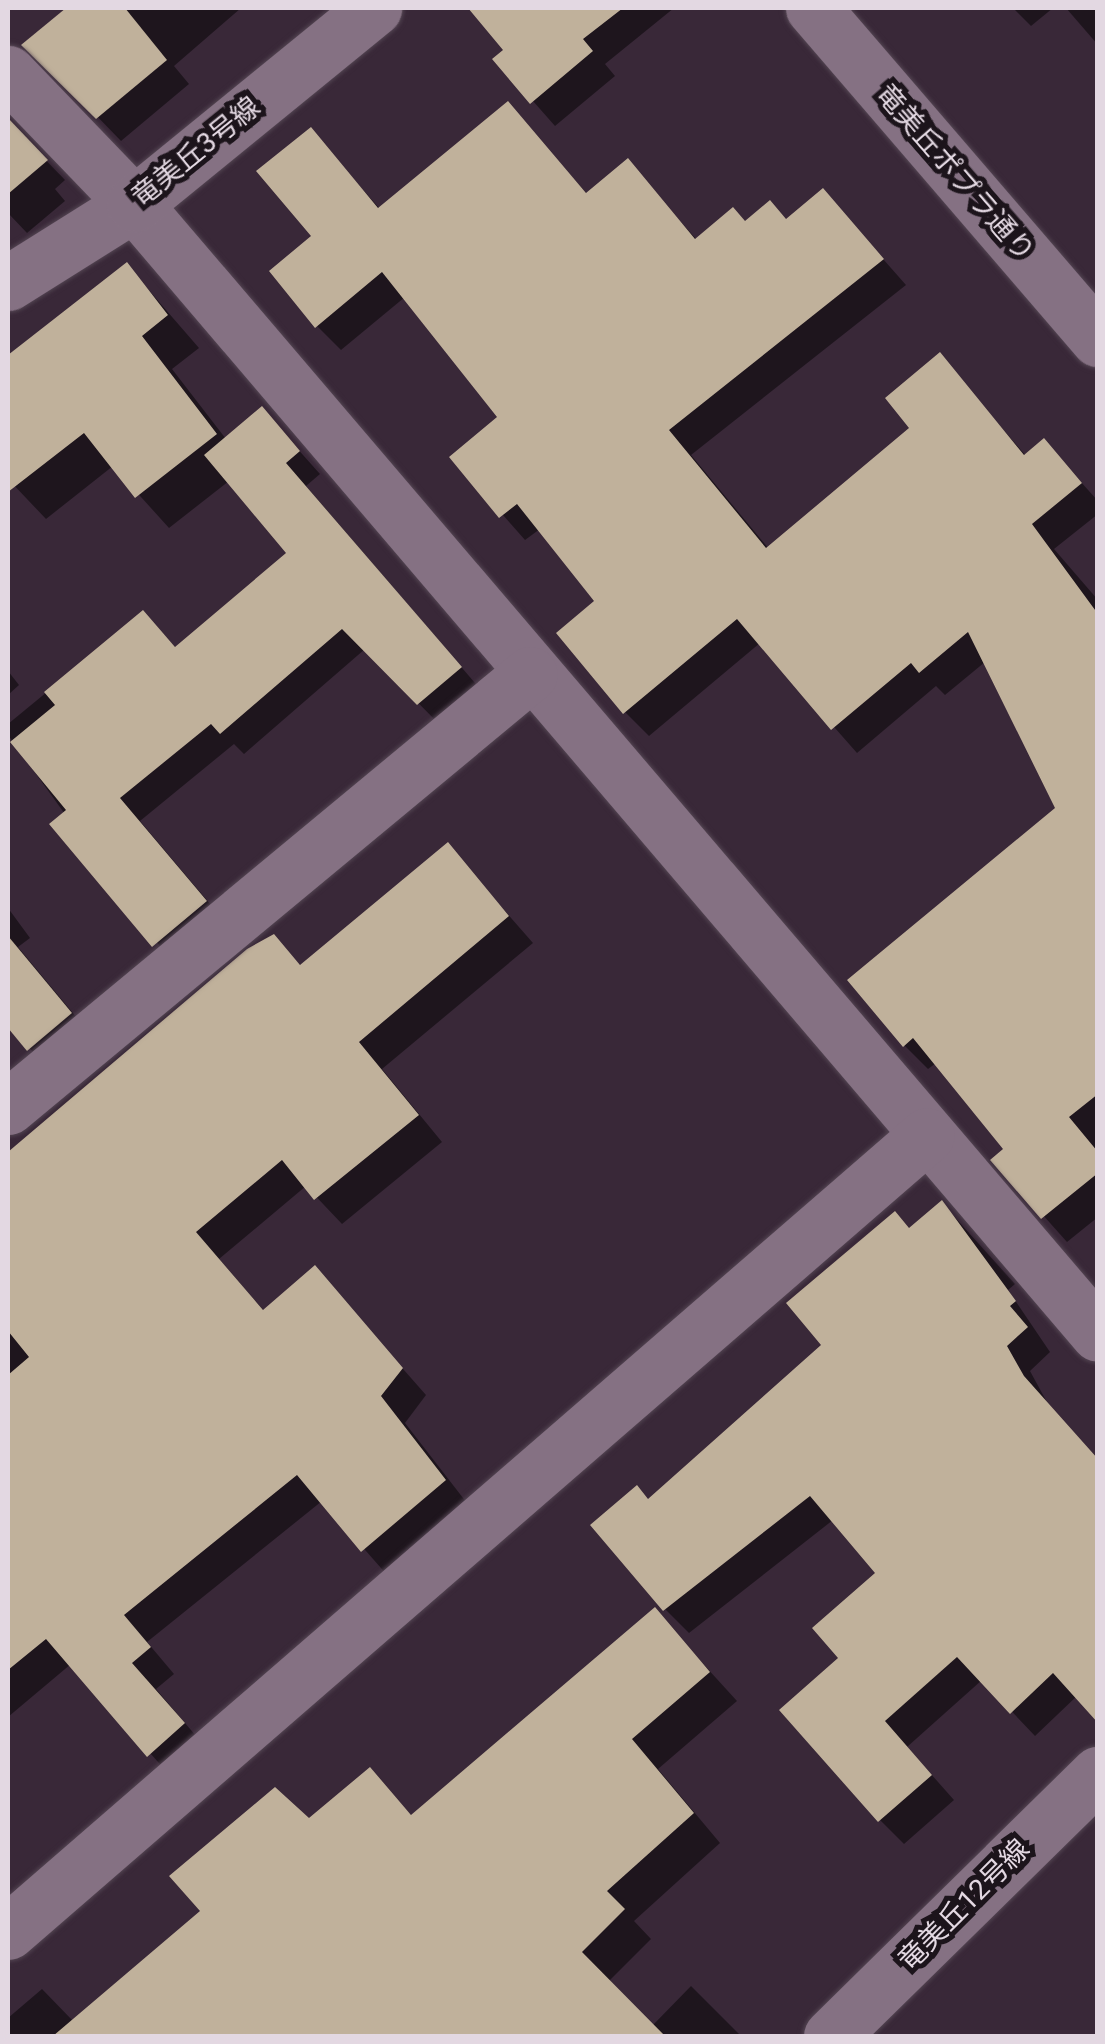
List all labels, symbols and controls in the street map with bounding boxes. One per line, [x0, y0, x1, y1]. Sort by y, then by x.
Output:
street label: 竜美丘ポプラ通り [869, 77, 1041, 269]
street label: 竜美丘3号線 [125, 90, 267, 214]
street label: 竜美丘12号線 [891, 1832, 1037, 1978]

